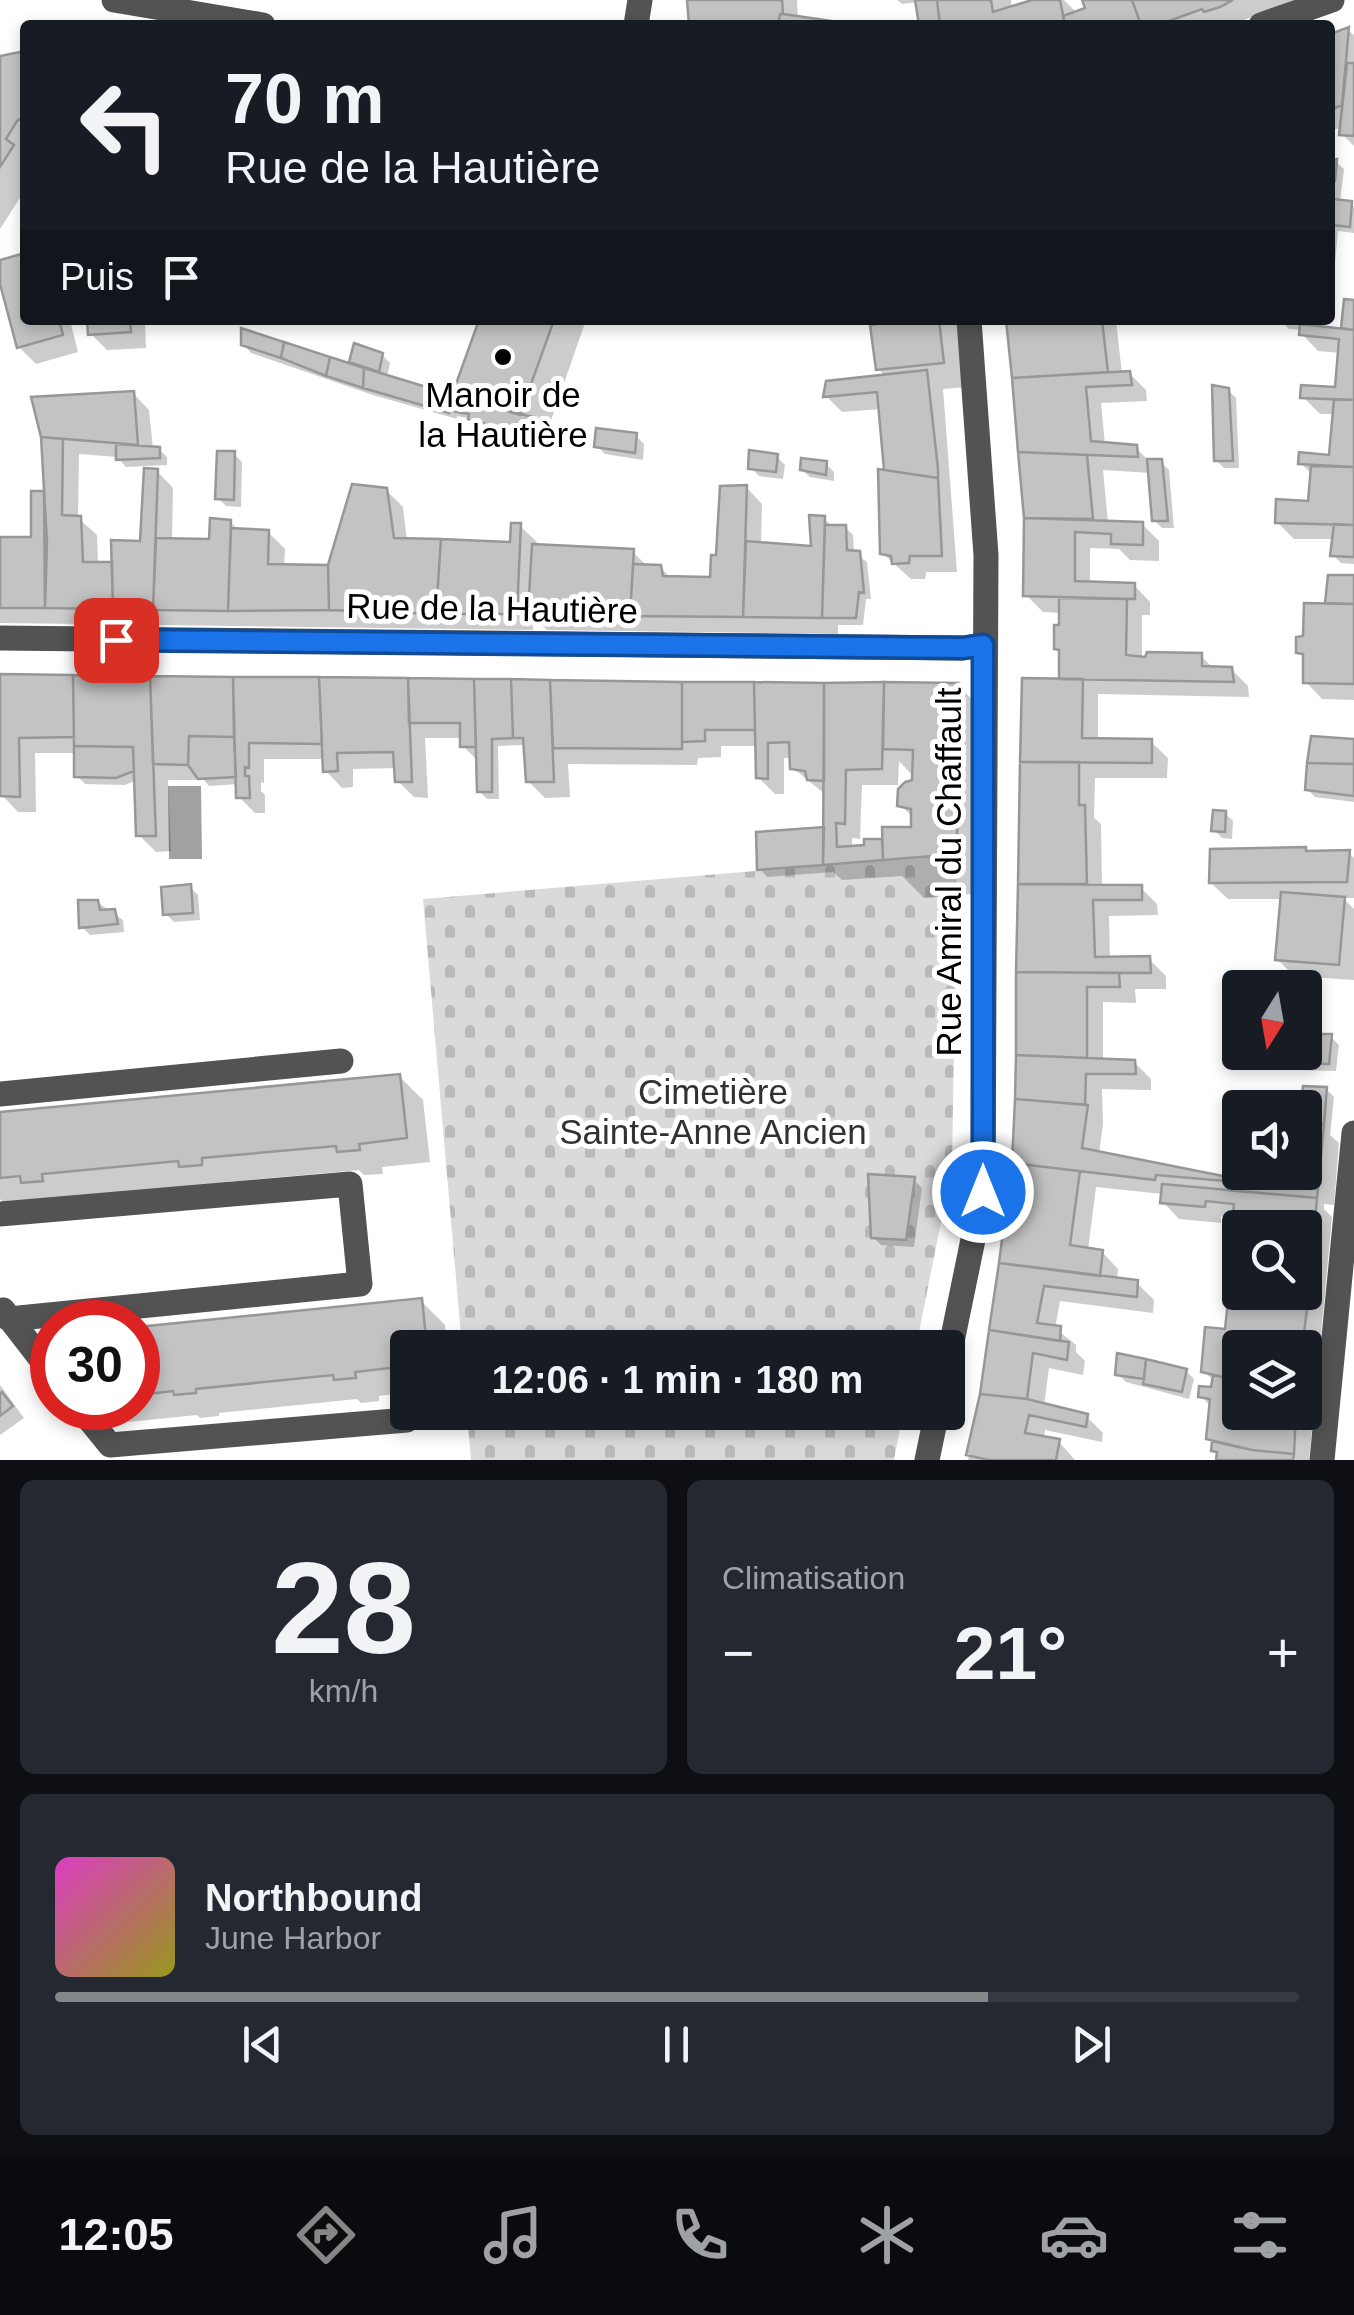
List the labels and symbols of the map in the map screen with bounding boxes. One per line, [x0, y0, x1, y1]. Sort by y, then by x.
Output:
marker: Manoir de la Hautière [492, 346, 514, 368]
place label: Manoir de la Hautière [418, 375, 588, 454]
street label: Rue de la Hautière [346, 586, 638, 630]
pin [74, 598, 159, 683]
street label: Rue Amiral du Chaffault [929, 687, 968, 1057]
north arrow [1222, 970, 1322, 1070]
park label: Cimetière Sainte-Anne Ancien [559, 1072, 867, 1151]
position arrow [931, 1140, 1035, 1244]
speed limit sign: 30 [30, 1300, 160, 1430]

